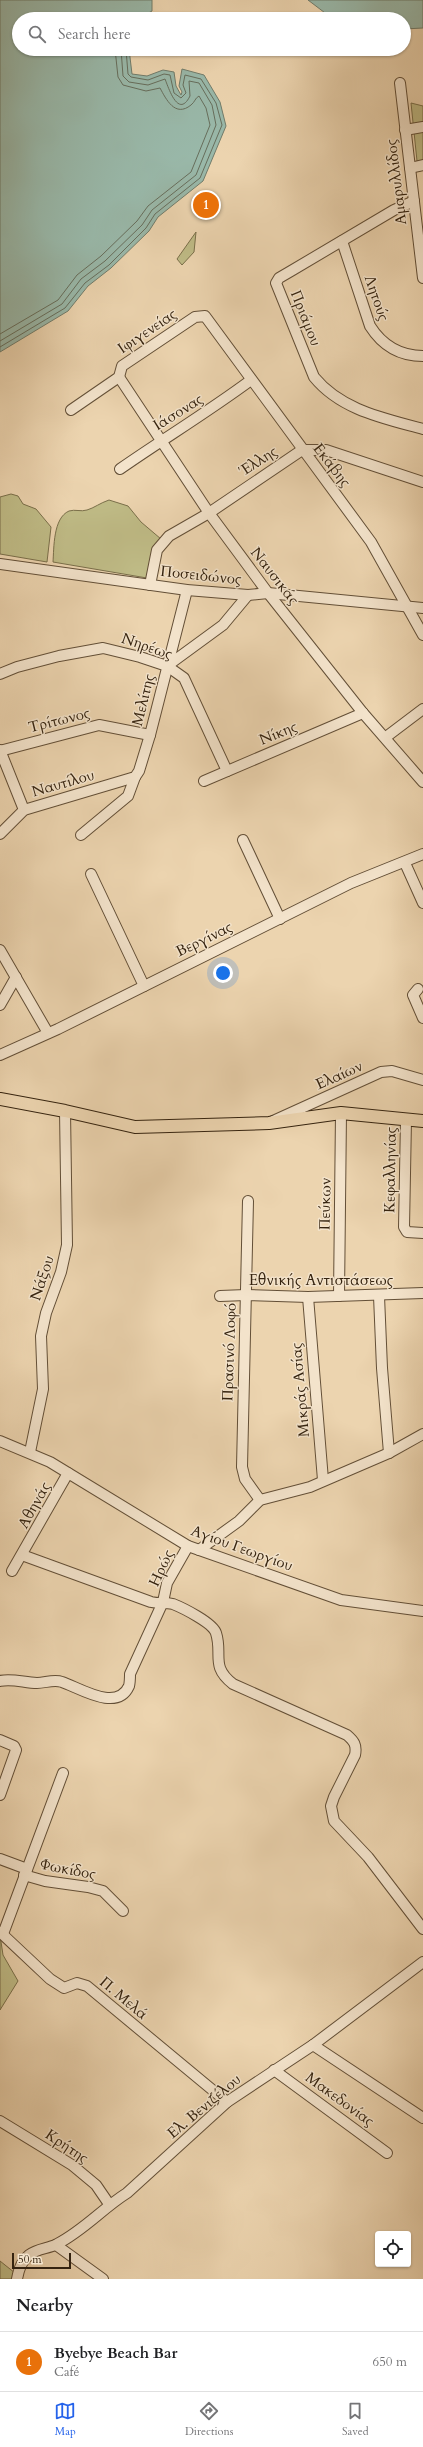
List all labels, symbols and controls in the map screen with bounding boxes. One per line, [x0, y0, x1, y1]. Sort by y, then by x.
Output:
search box [12, 12, 411, 56]
icon: search [26, 23, 48, 45]
text: Search here [58, 24, 131, 44]
street label: Αμαρυλλίδος [381, 137, 411, 226]
pin: 1 [193, 190, 219, 220]
street label: Λητούς [360, 272, 394, 324]
street label: Πριάμου [286, 287, 326, 349]
street label: Ιφιγενείας [114, 304, 181, 358]
street label: Ιάσονας [149, 389, 207, 435]
street label: Εκάβης [309, 439, 356, 492]
street label: Έλλης [234, 441, 282, 481]
street label: Ναυσικάς [246, 543, 304, 609]
street label: Ποσειδώνος [160, 561, 243, 589]
street label: Νηρέως [119, 628, 176, 664]
street label: Μελίτης [127, 671, 159, 728]
street label: Τρίτωνος [26, 703, 93, 737]
street label: Νίκης [256, 716, 301, 750]
street label: Ναυτίλου [29, 765, 97, 801]
street label: Βεργίνας [173, 917, 236, 961]
your location [213, 963, 233, 983]
street label: Ελαίων [312, 1056, 366, 1094]
street label: Κεφαλληνίας [379, 1126, 401, 1213]
street label: Πεύκων [315, 1178, 335, 1230]
street label: Νάξου [25, 1253, 59, 1303]
street label: Εθνικής Αντιστάσεως [249, 1270, 394, 1290]
street label: Πρασινό Λοφό [217, 1303, 241, 1401]
street label: Μικράς Ασίας [286, 1341, 314, 1438]
street label: Αθηνάς [13, 1478, 55, 1532]
street label: Αγίου Γεωργίου [188, 1520, 296, 1576]
street label: Ηρώς [144, 1546, 178, 1590]
street label: Φωκίδος [38, 1854, 98, 1884]
street label: Π. Μελά [96, 1972, 152, 2024]
street label: Μακεδονίας [302, 2067, 379, 2131]
street label: Ελ. Βενιζέλου [163, 2069, 245, 2143]
street label: Κρήτης [41, 2124, 93, 2168]
map controls [375, 2231, 411, 2267]
button: locate [375, 2231, 411, 2267]
scale bar [12, 2251, 71, 2270]
text: 50 m [18, 2252, 42, 2267]
text: Nearby [16, 2294, 73, 2317]
text: Byebye Beach Bar [54, 2343, 177, 2363]
text: 1 [26, 2353, 32, 2371]
text: 650 m [373, 2353, 407, 2371]
text: Café [54, 2363, 79, 2381]
tab: Map [54, 2400, 76, 2439]
tab: Directions [185, 2400, 233, 2439]
tab: Saved [342, 2400, 369, 2439]

